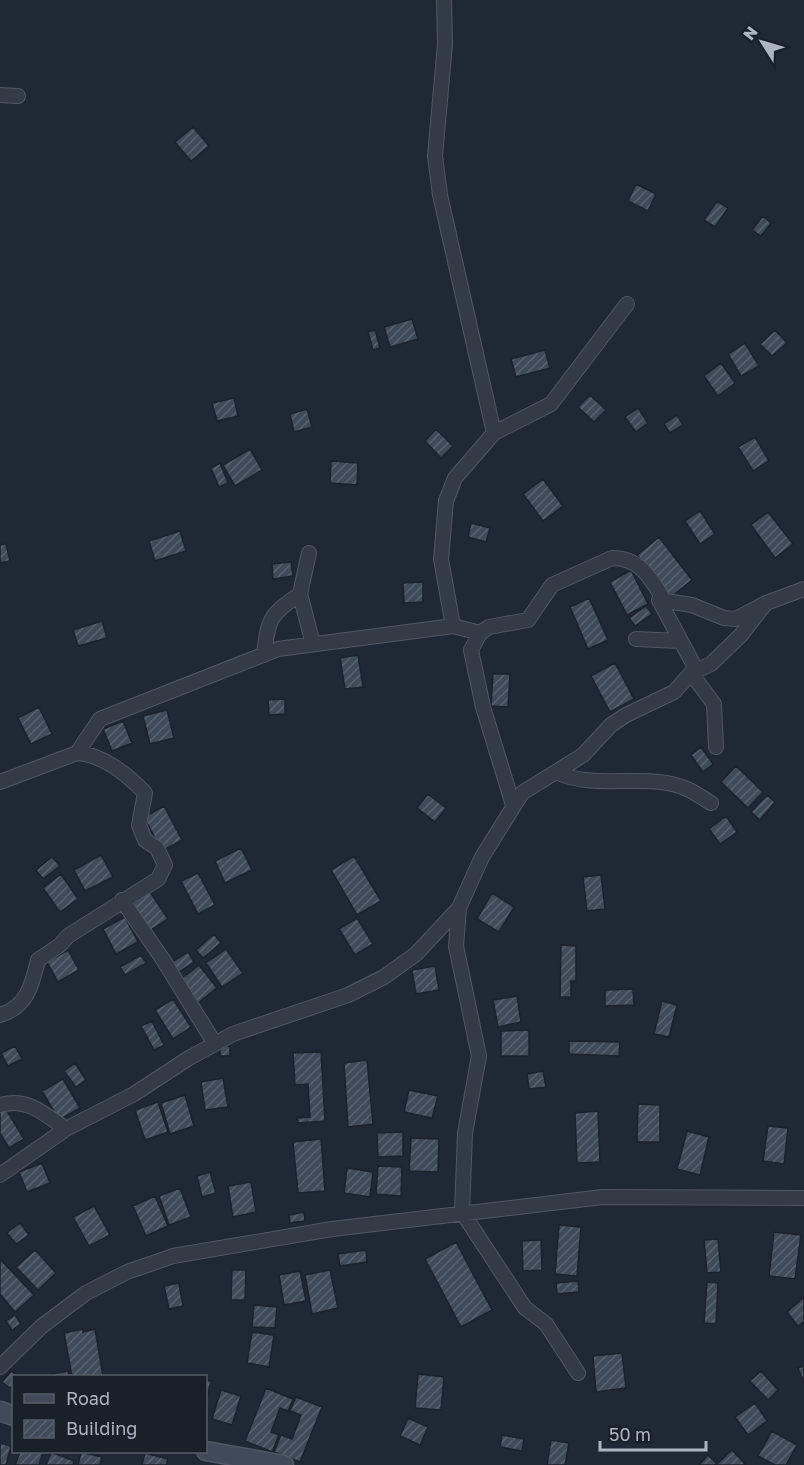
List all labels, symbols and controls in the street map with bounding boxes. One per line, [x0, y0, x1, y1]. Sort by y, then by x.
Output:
north arrow [732, 12, 792, 72]
text: N [738, 22, 762, 44]
legend [12, 1375, 207, 1453]
text: Road [66, 1387, 110, 1409]
scale bar [600, 1414, 706, 1452]
text: Building [66, 1417, 137, 1439]
text: 50 m [609, 1423, 651, 1445]

